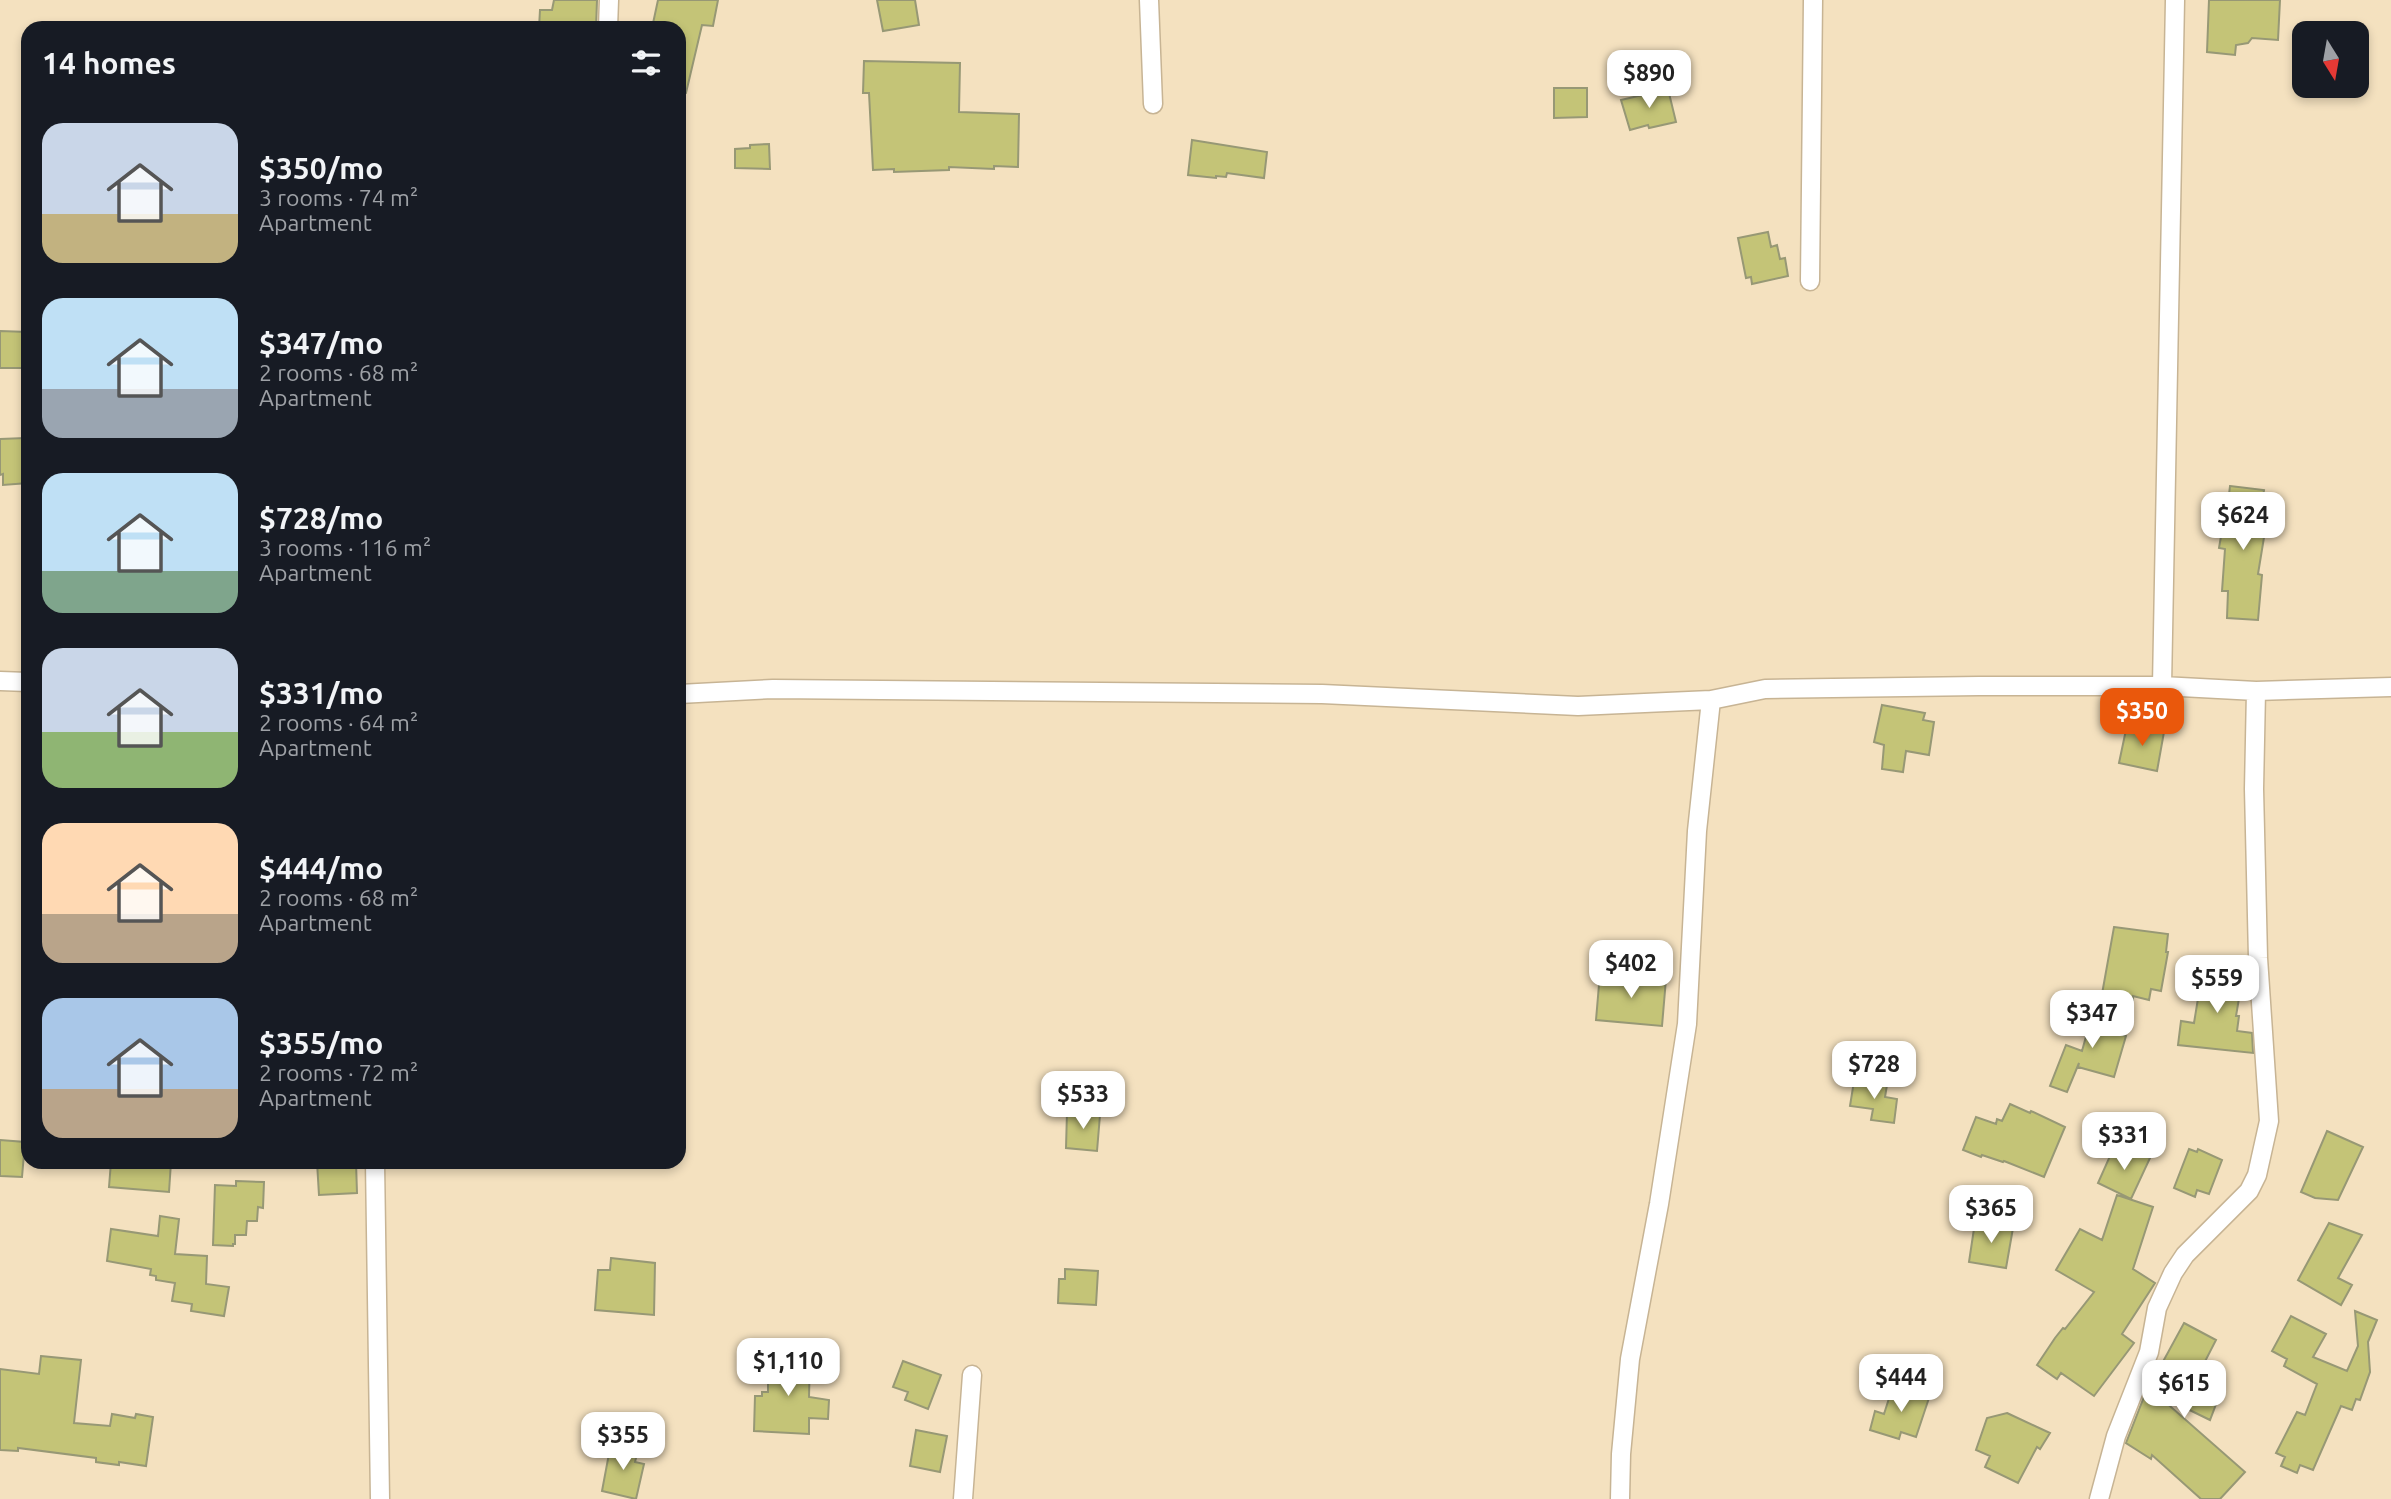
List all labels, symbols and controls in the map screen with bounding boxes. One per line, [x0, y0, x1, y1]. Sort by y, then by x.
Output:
north arrow [2292, 21, 2370, 98]
map controls [2292, 21, 2369, 98]
icon: filters [627, 44, 665, 82]
text: 14 homes [42, 46, 176, 80]
pin: $890 [1608, 50, 1690, 110]
text: $890 [1623, 60, 1675, 85]
icon: home [98, 151, 182, 235]
text: $350/mo [259, 151, 383, 185]
text: 3 rooms · 74 m² [259, 185, 418, 210]
text: Apartment [259, 210, 372, 235]
icon: home [98, 326, 182, 410]
text: $347/mo [259, 326, 383, 360]
text: 2 rooms · 68 m² [259, 360, 418, 385]
text: Apartment [259, 385, 372, 410]
pin: $624 [2202, 492, 2284, 552]
icon: home [98, 501, 182, 585]
text: $728/mo [259, 501, 383, 535]
text: $624 [2217, 502, 2269, 527]
text: 3 rooms · 116 m² [259, 535, 431, 560]
text: Apartment [259, 560, 372, 585]
icon: home [98, 676, 182, 760]
text: $331/mo [259, 676, 383, 710]
pin: $350 [2101, 688, 2183, 748]
text: $350 [2116, 698, 2168, 723]
text: 2 rooms · 64 m² [259, 710, 418, 735]
text: Apartment [259, 735, 372, 760]
icon: home [98, 851, 182, 935]
text: $444/mo [259, 851, 383, 885]
text: 2 rooms · 68 m² [259, 885, 418, 910]
text: Apartment [259, 910, 372, 935]
pin: $402 [1590, 940, 1672, 1000]
text: $402 [1605, 950, 1657, 975]
pin: $559 [2176, 956, 2258, 1015]
text: $559 [2191, 965, 2243, 990]
pin: $347 [2051, 990, 2133, 1050]
text: $347 [2066, 1000, 2118, 1025]
icon: home [98, 1026, 182, 1110]
text: $355/mo [259, 1026, 383, 1060]
pin: $728 [1833, 1042, 1915, 1101]
text: $728 [1848, 1051, 1900, 1076]
text: 2 rooms · 72 m² [259, 1060, 418, 1085]
pin: $533 [1042, 1072, 1124, 1131]
text: $533 [1057, 1081, 1109, 1106]
text: Apartment [259, 1085, 372, 1110]
pin: $331 [2083, 1112, 2165, 1172]
text: $331 [2098, 1122, 2150, 1147]
pin: $365 [1950, 1186, 2032, 1245]
text: $365 [1965, 1195, 2017, 1220]
pin: $1,110 [731, 1338, 845, 1398]
text: $1,110 [753, 1348, 823, 1373]
pin: $444 [1860, 1354, 1942, 1414]
pin: $615 [2143, 1360, 2225, 1420]
text: $444 [1875, 1364, 1927, 1389]
text: $615 [2158, 1370, 2210, 1395]
pin: $355 [582, 1412, 664, 1472]
text: $355 [597, 1422, 649, 1447]

